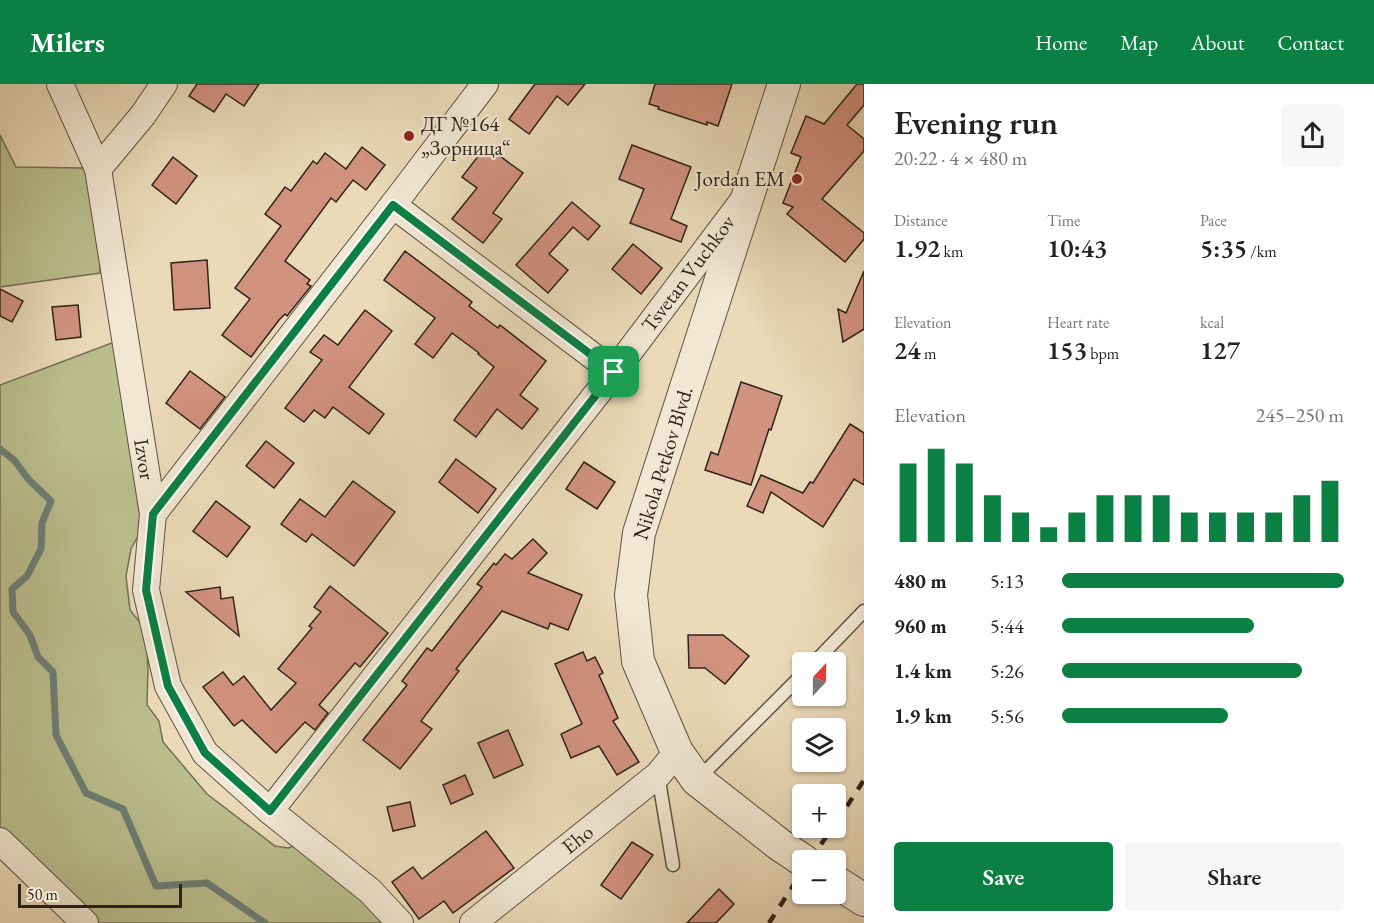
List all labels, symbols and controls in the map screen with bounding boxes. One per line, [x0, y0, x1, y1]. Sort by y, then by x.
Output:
text: Milers [30, 24, 105, 60]
text: Home [1035, 29, 1087, 56]
text: Map [1120, 29, 1158, 56]
text: About [1191, 29, 1244, 56]
text: Contact [1277, 29, 1344, 56]
text: Evening run [894, 101, 1058, 144]
button: share [1281, 104, 1344, 167]
place label: ДГ №164 „Зорница“ [421, 110, 511, 161]
marker: ДГ №164 „Зорница“ [402, 129, 416, 143]
text: 20:22 · 4 × 480 m [894, 145, 1027, 171]
place label: Jordan EM [693, 165, 785, 192]
marker: Jordan EM [790, 172, 804, 186]
street label: Tsvetan Vuchkov [635, 209, 741, 337]
text: Distance [894, 210, 947, 231]
text: Time [1047, 210, 1080, 231]
text: Pace [1200, 210, 1227, 231]
text: 1.92 [894, 231, 940, 265]
text: 10:43 [1047, 231, 1107, 265]
text: 5:35 [1200, 231, 1247, 265]
text: km [940, 241, 963, 262]
text: /km [1247, 241, 1277, 262]
text: Elevation [894, 312, 952, 333]
text: Heart rate [1047, 312, 1109, 333]
text: kcal [1200, 312, 1224, 333]
text: 24 [894, 333, 921, 367]
text: 153 [1047, 333, 1087, 367]
text: 127 [1200, 333, 1240, 367]
text: m [921, 343, 936, 364]
text: bpm [1087, 343, 1119, 364]
pin [588, 346, 639, 397]
icon: arrive [597, 355, 630, 388]
street label: Nikola Petkov Blvd. [626, 383, 699, 543]
text: Elevation [894, 402, 966, 428]
text: 245–250 m [1256, 402, 1344, 428]
street label: Izvor [128, 437, 161, 482]
text: 480 m [894, 568, 947, 594]
text: 5:13 [990, 568, 1024, 594]
text: 960 m [894, 613, 947, 639]
text: 5:44 [990, 613, 1024, 639]
north arrow [792, 652, 846, 706]
map controls [792, 652, 846, 904]
text: 1.4 km [894, 658, 952, 684]
text: 5:26 [990, 658, 1024, 684]
text: 1.9 km [894, 703, 952, 729]
text: 5:56 [990, 703, 1024, 729]
button: layers [792, 718, 846, 772]
button: + [792, 784, 846, 838]
street label: Eho [556, 818, 599, 860]
button: Save [894, 842, 1113, 911]
button: Share [1125, 842, 1344, 911]
button: − [792, 850, 846, 904]
scale bar [18, 881, 182, 908]
text: 50 m [27, 884, 58, 905]

